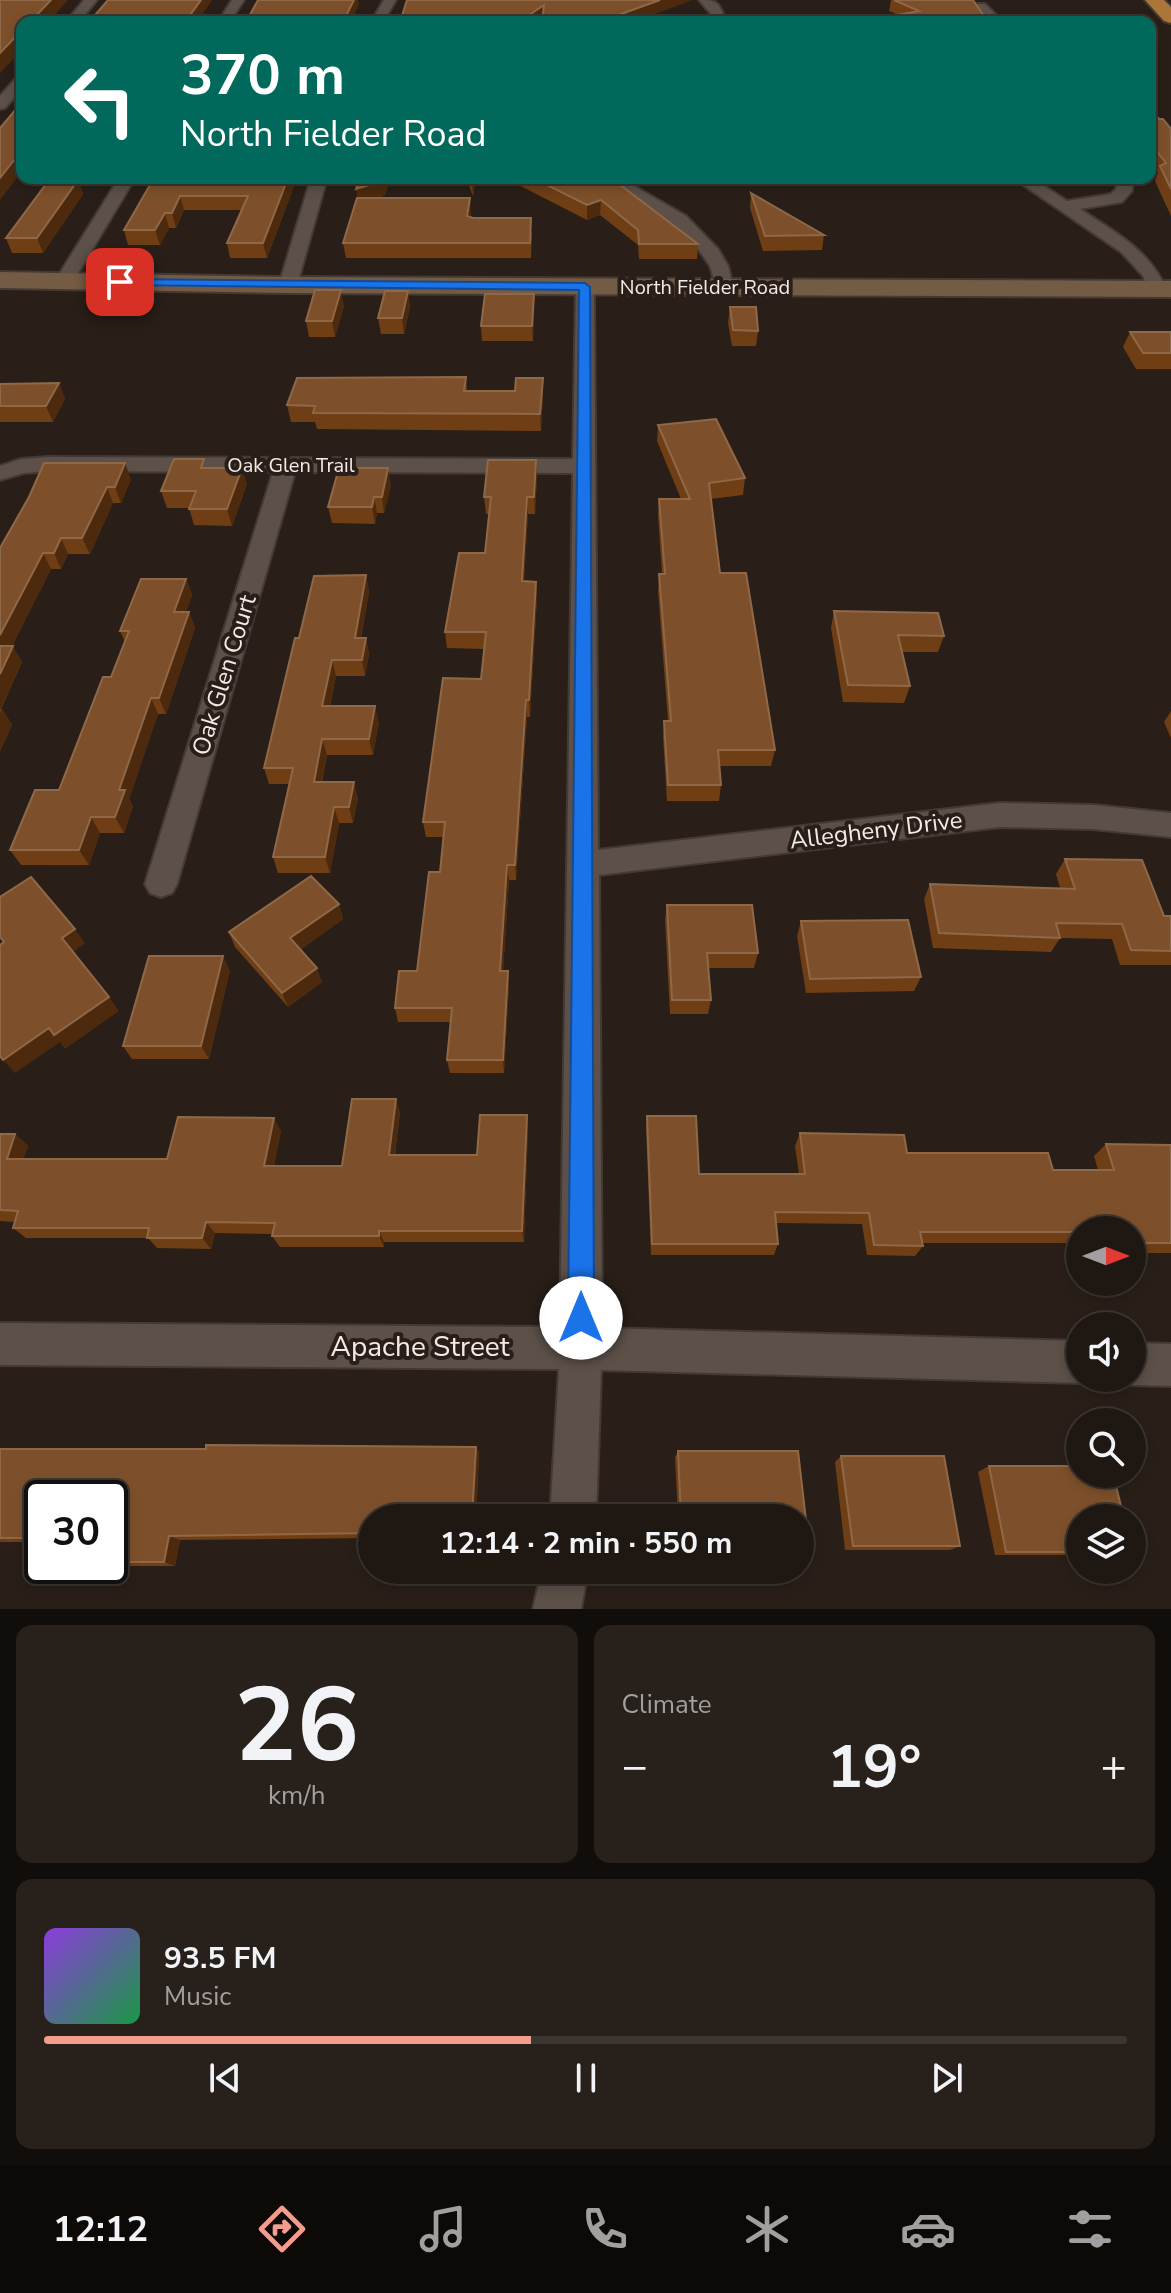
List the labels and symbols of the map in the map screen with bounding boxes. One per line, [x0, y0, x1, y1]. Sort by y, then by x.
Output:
pin [86, 248, 154, 316]
street label: North Fielder Road [620, 274, 790, 301]
street label: Oak Glen Trail [227, 452, 355, 479]
street label: Oak Glen Court [184, 590, 264, 759]
street label: Allegheny Drive [788, 804, 964, 856]
north arrow [1066, 1216, 1146, 1296]
position arrow [539, 1276, 623, 1360]
street label: Apache Street [331, 1328, 510, 1366]
speed limit sign: 30 [24, 1480, 128, 1584]

